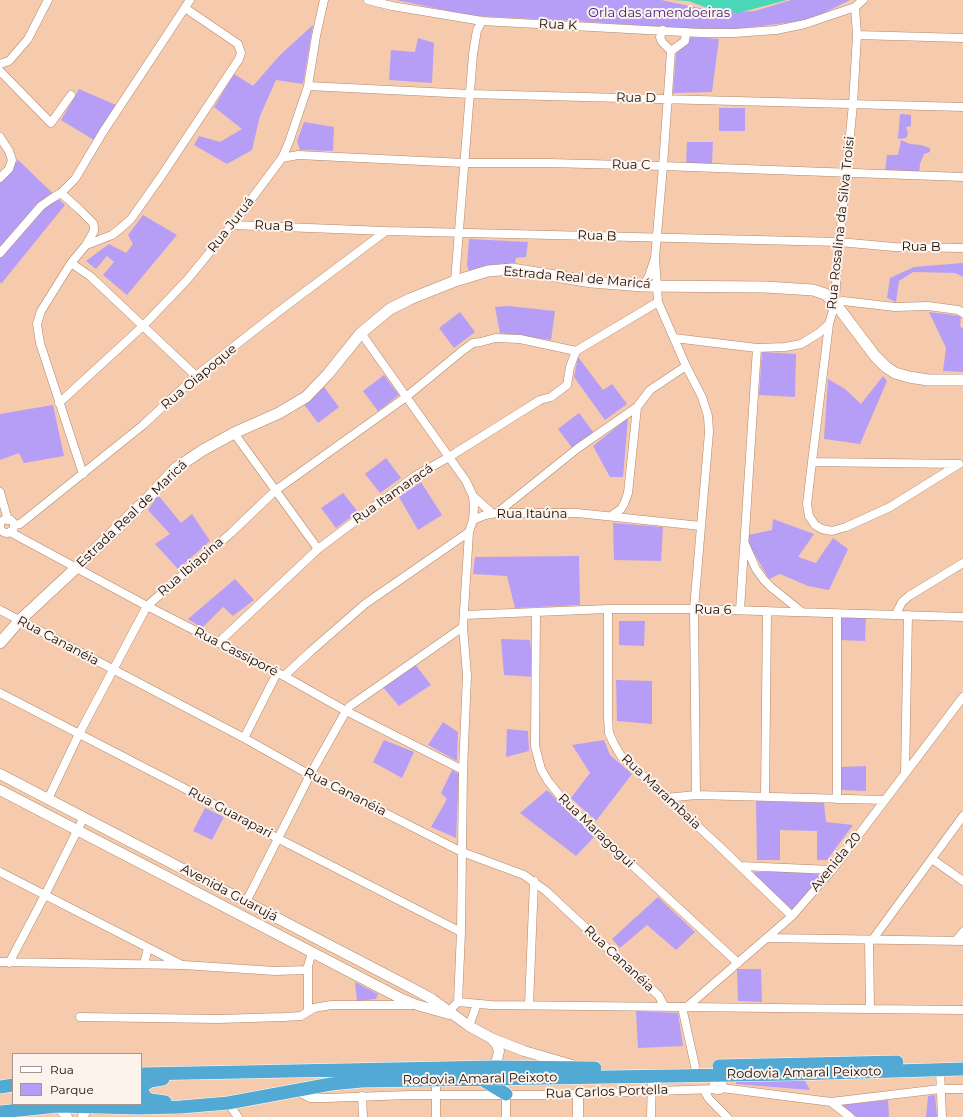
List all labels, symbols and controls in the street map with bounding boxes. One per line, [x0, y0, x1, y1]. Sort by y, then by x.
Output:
park label: Orla das amendoeiras [588, 5, 730, 21]
street label: Rua K [538, 16, 578, 34]
street label: Rua D [616, 90, 656, 106]
street label: Rua Rosalina da Silva Troisi [824, 136, 858, 310]
street label: Rua C [612, 157, 650, 173]
street label: Rua Juruá [205, 194, 257, 256]
street label: Rua B [254, 218, 294, 234]
street label: Rua B [577, 228, 617, 244]
street label: Rua B [901, 239, 941, 255]
street label: Estrada Real de Maricá [503, 264, 651, 292]
street label: Rua Oiapoque [158, 341, 240, 413]
street label: Estrada Real de Maricá [73, 457, 191, 571]
street label: Rua Itamaracá [350, 460, 436, 528]
street label: Rua Itaúna [496, 506, 568, 522]
street label: Rua Ibiapina [155, 534, 227, 600]
street label: Rua 6 [694, 602, 732, 618]
street label: Rua Cananéia [14, 613, 102, 669]
street label: Rua Cassiporé [191, 624, 281, 680]
street label: Rua Marambaia [618, 751, 704, 833]
street label: Rua Cananéia [301, 765, 389, 819]
street label: Rua Guarapari [185, 784, 275, 842]
street label: Rua Maragogui [555, 791, 637, 871]
street label: Avenida 20 [807, 829, 865, 895]
street label: Avenida Guarujá [178, 861, 280, 925]
street label: Rua Cananéia [581, 923, 657, 995]
legend [12, 1053, 142, 1105]
text: Rua [50, 1062, 74, 1077]
street label: Rodovia Amaral Peixoto [727, 1064, 881, 1082]
street label: Rodovia Amaral Peixoto [403, 1070, 557, 1088]
text: Parque [50, 1082, 94, 1097]
street label: Rua Carlos Portella [545, 1082, 669, 1102]

